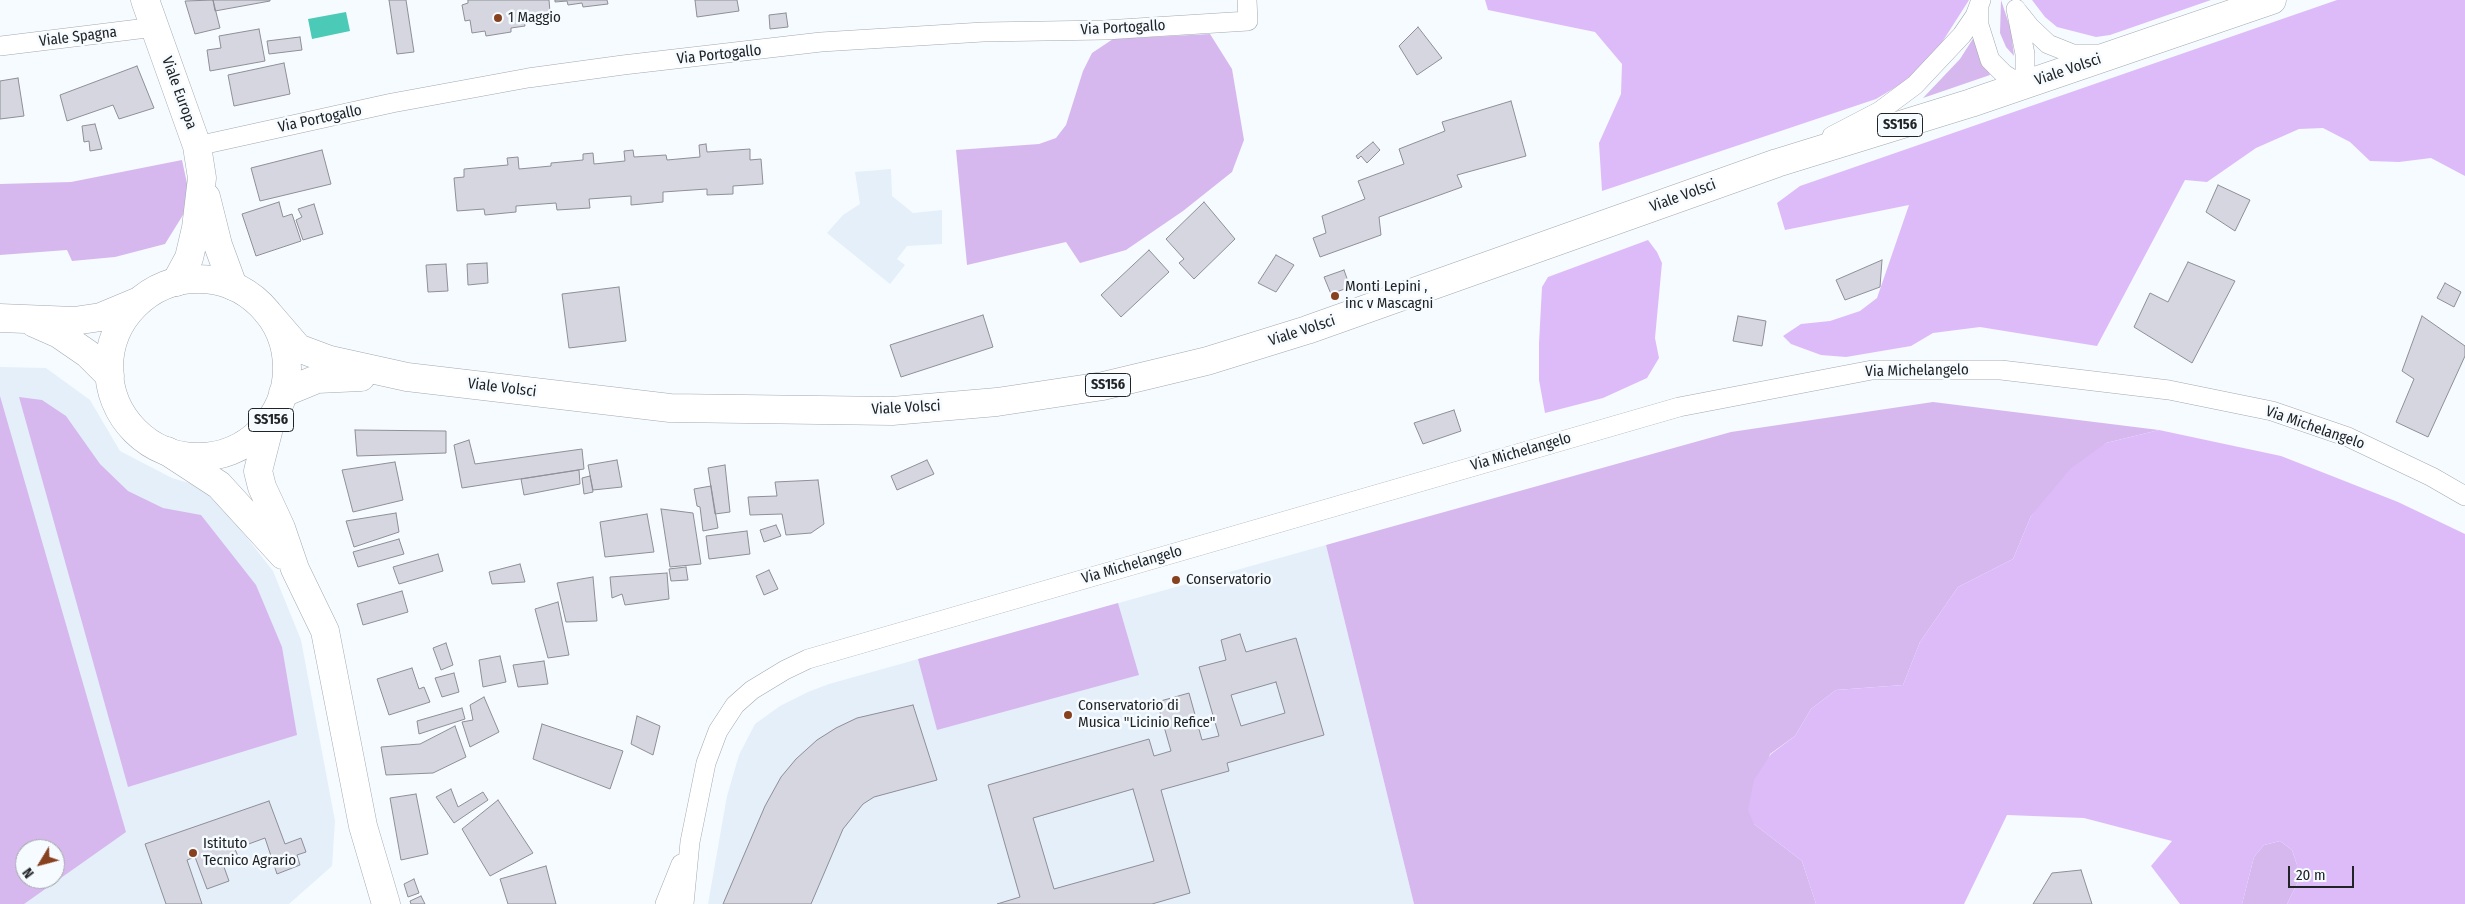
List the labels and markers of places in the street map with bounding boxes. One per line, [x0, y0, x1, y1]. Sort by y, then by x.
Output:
place label: 1 Maggio [508, 9, 561, 27]
marker: 1 Maggio [492, 12, 504, 24]
place label: Monti Lepini , inc v Mascagni [1345, 278, 1433, 313]
marker: Monti Lepini , inc v Mascagni [1329, 290, 1341, 302]
place label: Conservatorio [1186, 571, 1271, 589]
marker: Conservatorio [1170, 574, 1182, 586]
place label: Conservatorio di Musica "Licinio Refice" [1078, 697, 1216, 732]
marker: Conservatorio di Musica "Licinio Refice" [1062, 709, 1074, 721]
place label: Istituto Tecnico Agrario [203, 835, 296, 870]
marker: Istituto Tecnico Agrario [187, 847, 199, 859]

